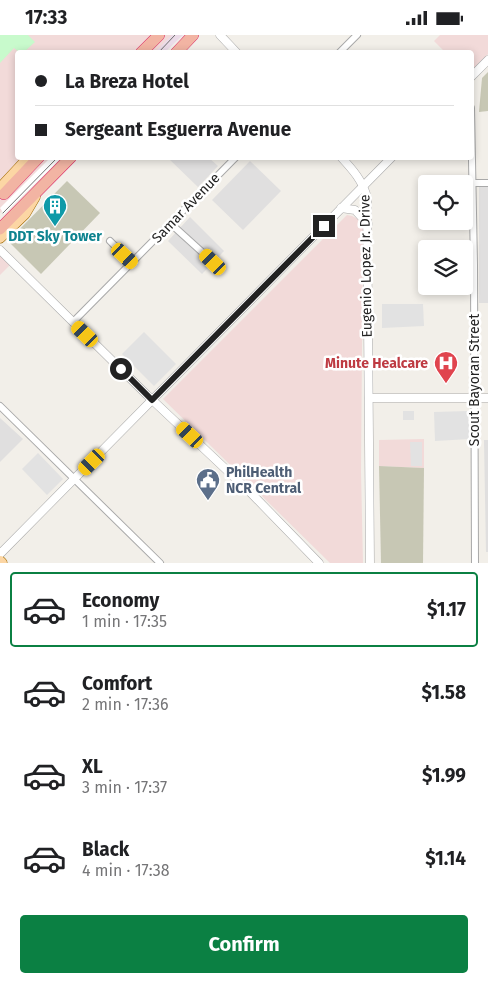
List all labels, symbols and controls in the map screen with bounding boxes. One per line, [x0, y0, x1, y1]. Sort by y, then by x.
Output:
text: 17:33 [25, 6, 67, 29]
text: La Breza Hotel [65, 70, 189, 93]
text: Sergeant Esguerra Avenue [65, 118, 291, 141]
street label: Samar Avenue [148, 170, 224, 246]
map controls [418, 175, 473, 295]
button: locate [418, 175, 473, 230]
building icon: DDT Sky Tower [42, 193, 68, 227]
street label: Eugenio Lopez Jr. Drive [356, 194, 376, 338]
route end [313, 215, 335, 237]
place label: DDT Sky Tower [8, 228, 102, 245]
car [108, 240, 141, 272]
button: layers [418, 240, 473, 295]
car [196, 246, 229, 278]
street label: Scout Bayoran Street [466, 313, 483, 446]
car [68, 318, 101, 350]
hospital icon: Minute Healcare [433, 350, 459, 384]
place label: Minute Healcare [325, 355, 428, 372]
route start [110, 358, 132, 380]
car [173, 419, 206, 451]
car [76, 446, 107, 478]
place label: PhilHealth NCR Central [226, 464, 302, 497]
public building icon: PhilHealth NCR Central [195, 467, 221, 501]
icon: car [22, 587, 67, 632]
text: Economy [82, 589, 159, 612]
text: $1.17 [427, 598, 466, 621]
text: 1 min · 17:35 [82, 612, 167, 631]
icon: car [22, 670, 67, 715]
text: Comfort [82, 672, 152, 695]
text: $1.58 [421, 681, 466, 704]
text: 2 min · 17:36 [82, 695, 169, 714]
icon: car [22, 753, 67, 798]
text: XL [82, 755, 103, 778]
text: $1.99 [422, 764, 466, 787]
text: 3 min · 17:37 [82, 778, 167, 797]
icon: car [22, 836, 67, 881]
text: Black [82, 838, 129, 861]
text: $1.14 [425, 847, 466, 870]
text: 4 min · 17:38 [82, 861, 170, 880]
button: Confirm [20, 915, 468, 973]

